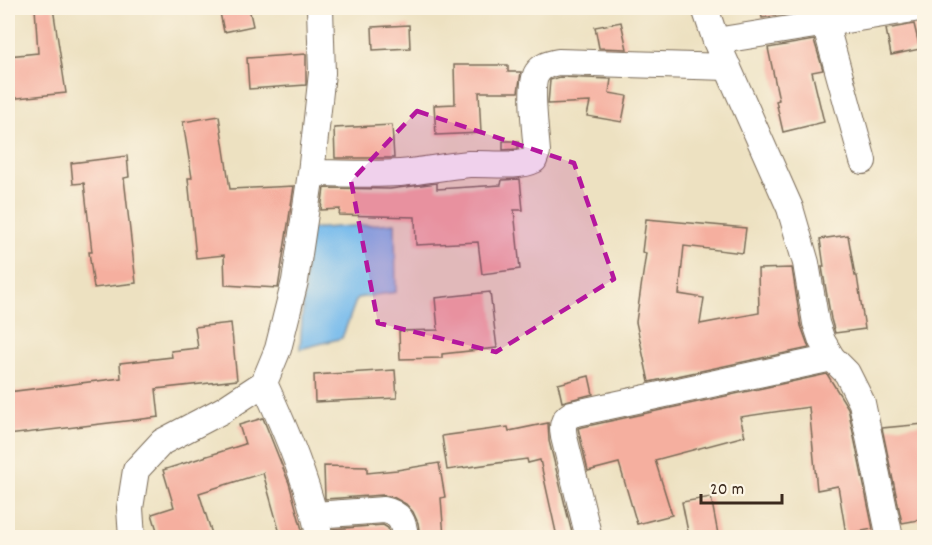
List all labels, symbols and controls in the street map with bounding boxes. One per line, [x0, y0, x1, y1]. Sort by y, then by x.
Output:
scale bar [701, 467, 782, 505]
text: 20 m [710, 478, 744, 503]

